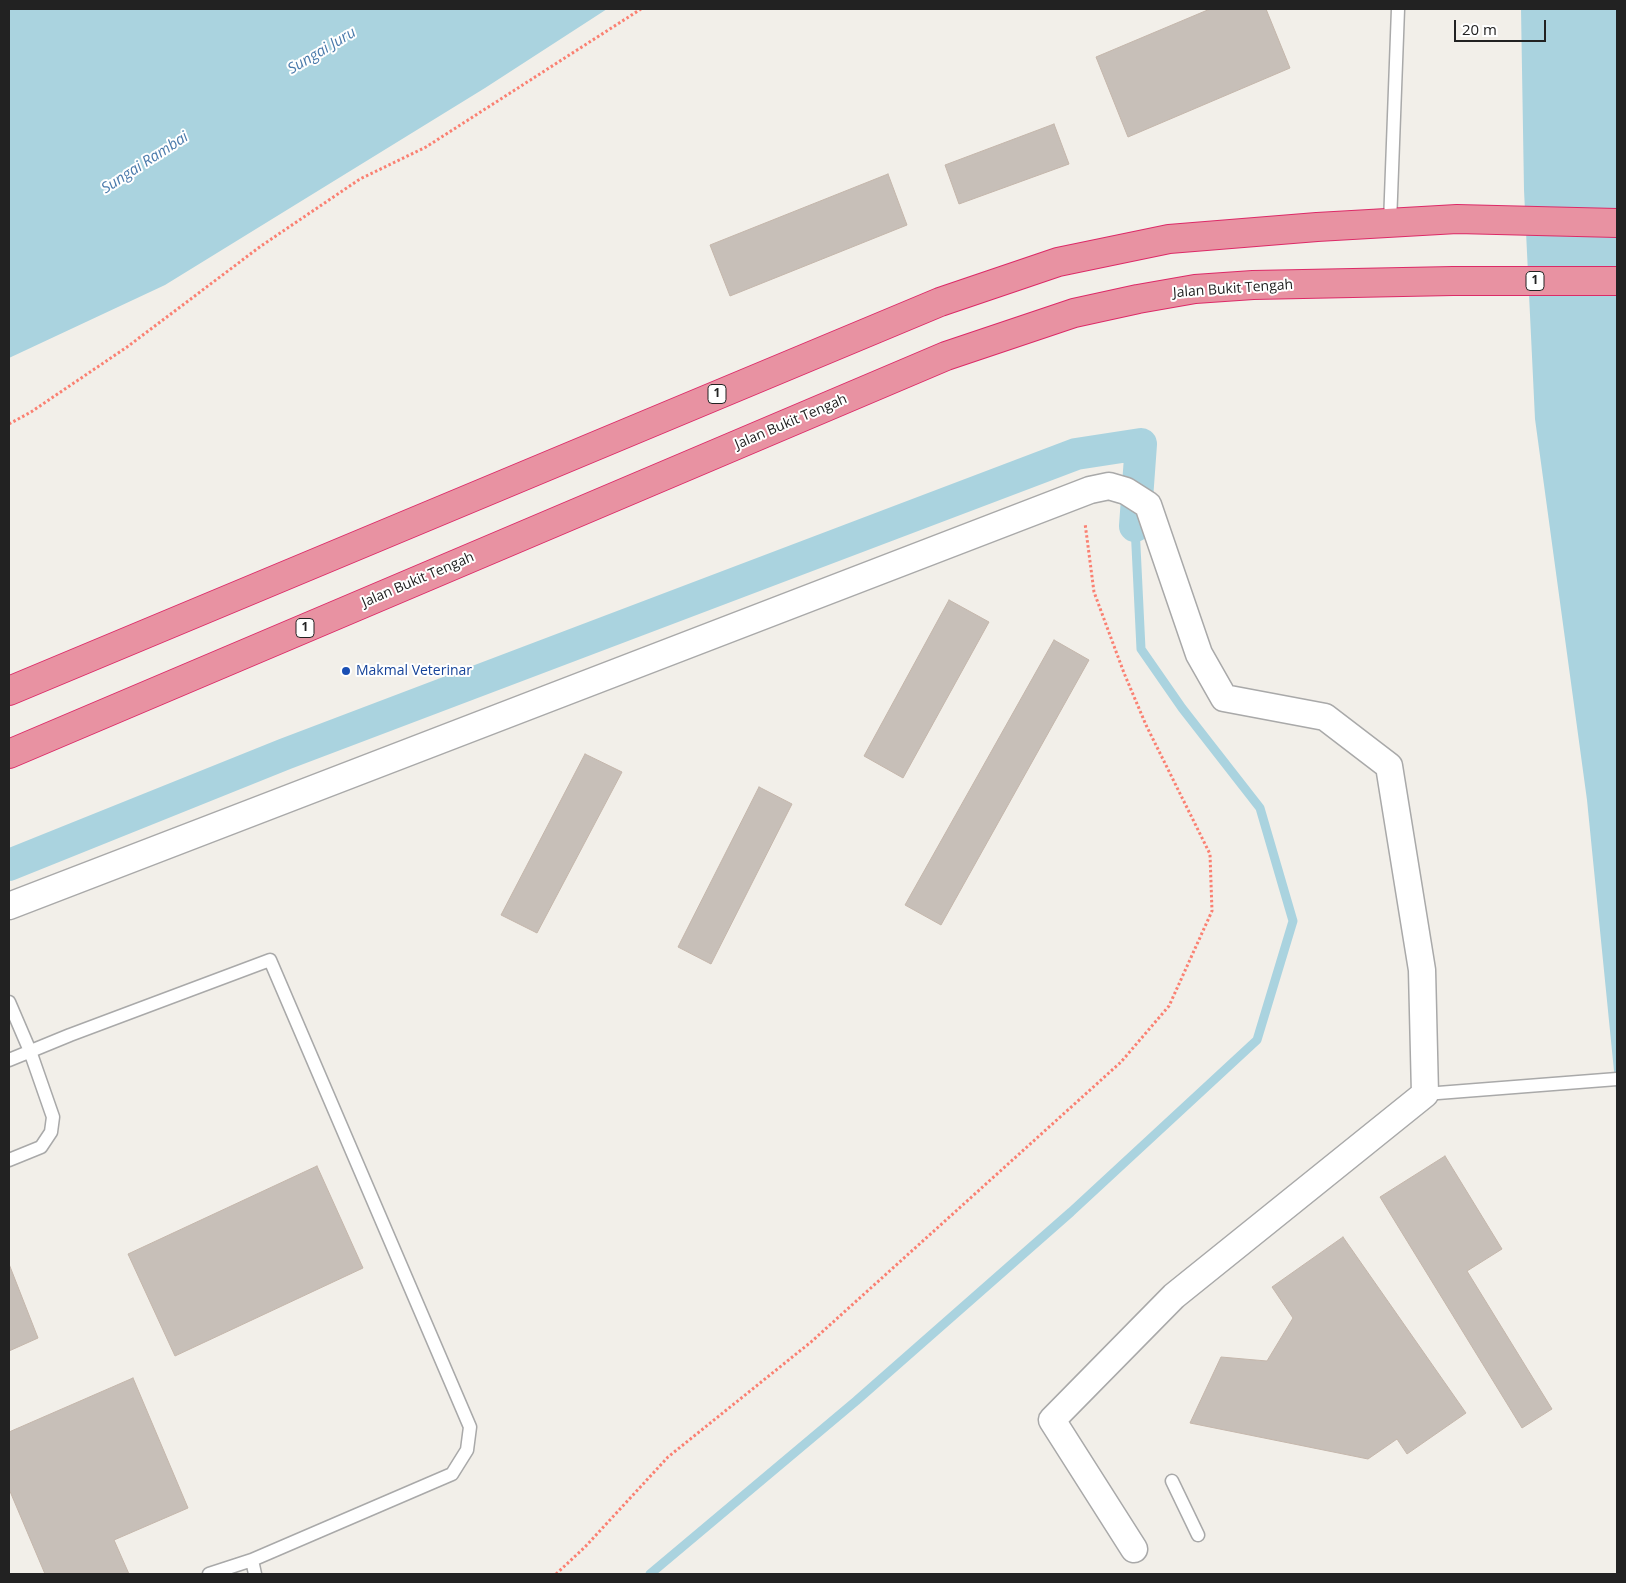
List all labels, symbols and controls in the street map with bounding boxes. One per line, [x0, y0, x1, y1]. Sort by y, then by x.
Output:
scale bar [1456, 10, 1548, 42]
text: 20 m [1462, 19, 1497, 39]
water label: Sungai Juru [285, 24, 359, 78]
water label: Sungai Rambai [98, 128, 192, 198]
road number: 1 [1526, 272, 1544, 290]
street label: Jalan Bukit Tengah [1172, 276, 1294, 302]
road number: 1 [708, 384, 726, 404]
street label: Jalan Bukit Tengah [732, 391, 850, 453]
street label: Jalan Bukit Tengah [359, 549, 477, 611]
road number: 1 [296, 618, 314, 638]
place label: Makmal Veterinar [356, 663, 472, 679]
marker: Makmal Veterinar [340, 665, 352, 677]

